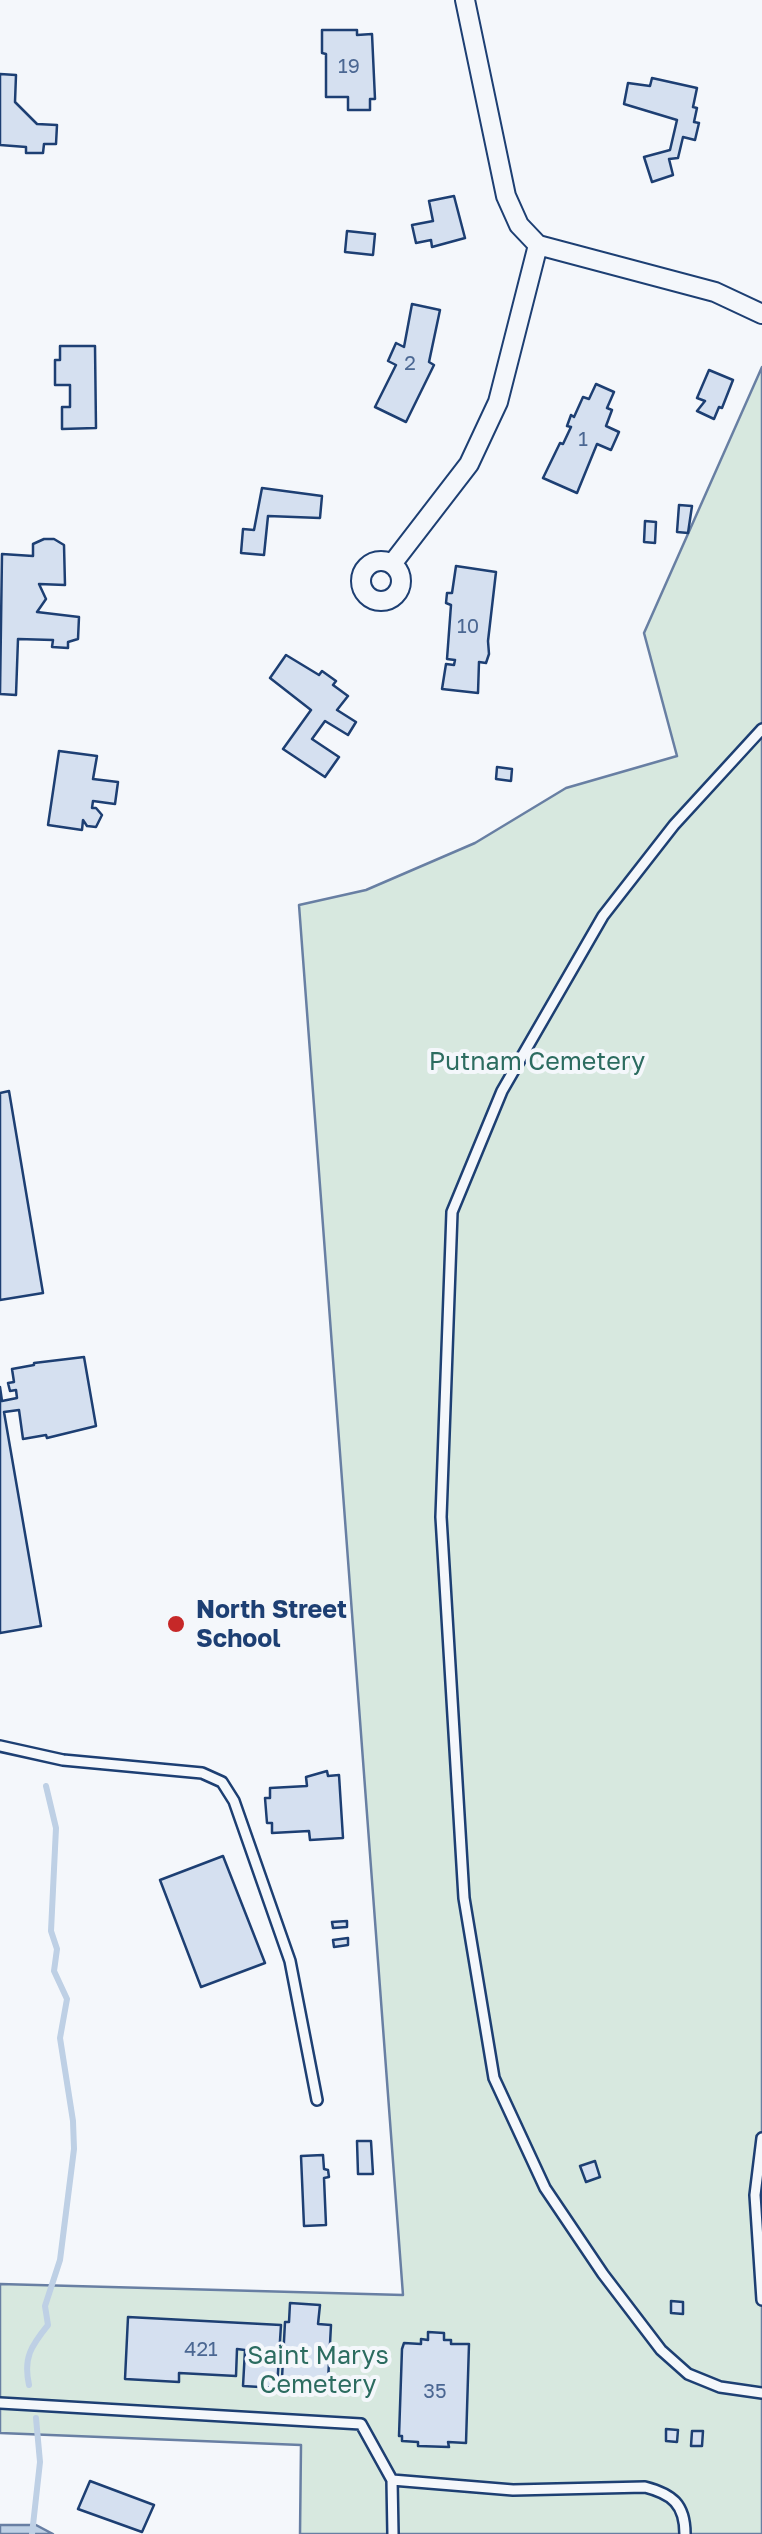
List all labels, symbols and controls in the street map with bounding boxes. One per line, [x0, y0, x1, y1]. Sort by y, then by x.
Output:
house number: 19 [338, 55, 360, 79]
house number: 2 [404, 352, 416, 376]
house number: 1 [578, 428, 588, 452]
house number: 10 [457, 615, 479, 639]
park label: Putnam Cemetery [429, 1047, 645, 1077]
place label: North Street School [196, 1595, 347, 1654]
marker: North Street School [165, 1613, 187, 1635]
house number: 421 [184, 2338, 218, 2362]
park label: Saint Marys Cemetery [247, 2341, 389, 2400]
house number: 35 [423, 2380, 447, 2404]

